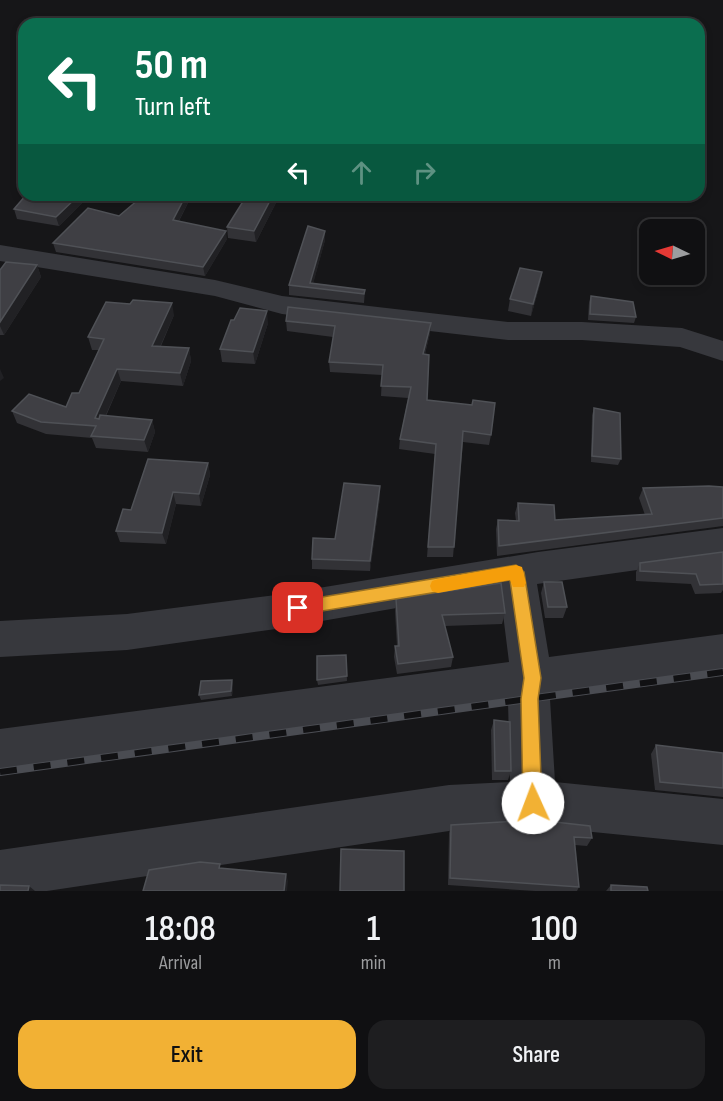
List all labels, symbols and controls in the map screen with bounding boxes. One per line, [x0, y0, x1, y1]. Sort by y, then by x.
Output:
text: 50 m [135, 40, 208, 91]
icon: left [36, 42, 114, 120]
text: Turn left [135, 91, 211, 123]
icon: left [282, 156, 315, 189]
icon: ahead [345, 156, 378, 189]
icon: right [408, 156, 441, 189]
north arrow [639, 219, 705, 285]
map controls [639, 219, 705, 285]
pin [272, 582, 323, 633]
icon: arrive [281, 591, 314, 624]
position arrow [501, 771, 565, 835]
text: 18:08 [145, 908, 216, 951]
text: 1 [367, 908, 380, 951]
text: 100 [531, 908, 578, 951]
text: Arrival [159, 951, 202, 975]
text: min [361, 951, 386, 975]
text: m [548, 951, 561, 975]
button: Exit [18, 1020, 356, 1089]
button: Share [368, 1020, 705, 1089]

